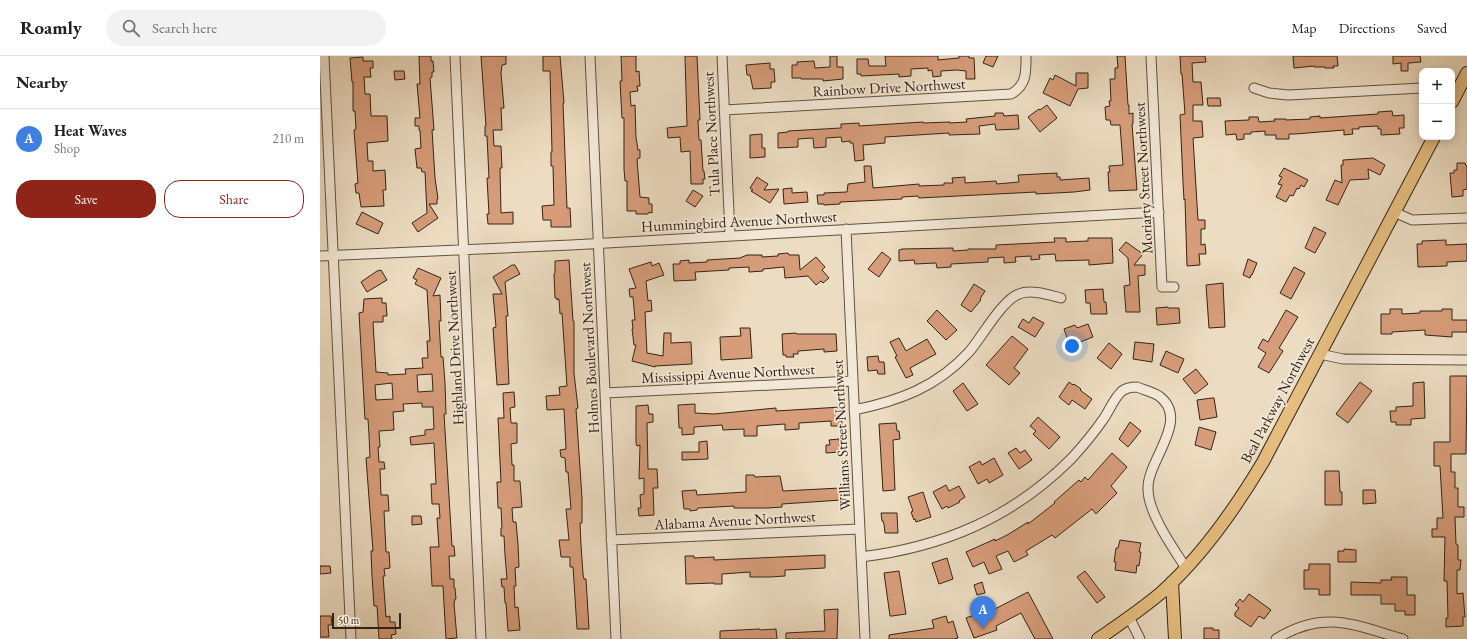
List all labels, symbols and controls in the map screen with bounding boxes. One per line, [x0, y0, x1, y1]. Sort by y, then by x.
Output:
search box [106, 10, 386, 46]
text: Roamly [20, 15, 82, 40]
icon: search [120, 17, 142, 39]
text: Search here [152, 18, 217, 37]
text: Map [1291, 19, 1317, 37]
text: Directions [1339, 19, 1395, 37]
text: Saved [1417, 19, 1447, 37]
map controls [1419, 68, 1455, 140]
button: + [1419, 68, 1455, 104]
text: Nearby [16, 71, 68, 93]
street label: Tula Place Northwest [698, 71, 724, 197]
street label: Rainbow Drive Northwest [812, 73, 966, 100]
street label: Moriarty Street Northwest [1130, 101, 1156, 255]
button: − [1419, 104, 1455, 140]
text: Heat Waves [54, 121, 127, 140]
text: A [24, 130, 34, 147]
text: 210 m [273, 130, 304, 147]
text: Shop [54, 140, 80, 157]
button: Save [16, 180, 156, 218]
button: Share [164, 180, 304, 218]
street label: Hummingbird Avenue Northwest [641, 206, 838, 236]
street label: Holmes Boulevard Northwest [575, 262, 603, 434]
street label: Highland Drive Northwest [440, 270, 468, 426]
street label: Beal Parkway Northwest [1236, 334, 1318, 466]
your location [1062, 336, 1082, 356]
street label: Mississippi Avenue Northwest [641, 359, 816, 387]
street label: Williams Street Northwest [828, 359, 854, 511]
street label: Alabama Avenue Northwest [653, 506, 817, 534]
pin: A [970, 596, 996, 629]
scale bar [332, 611, 401, 630]
text: 50 m [338, 613, 359, 627]

